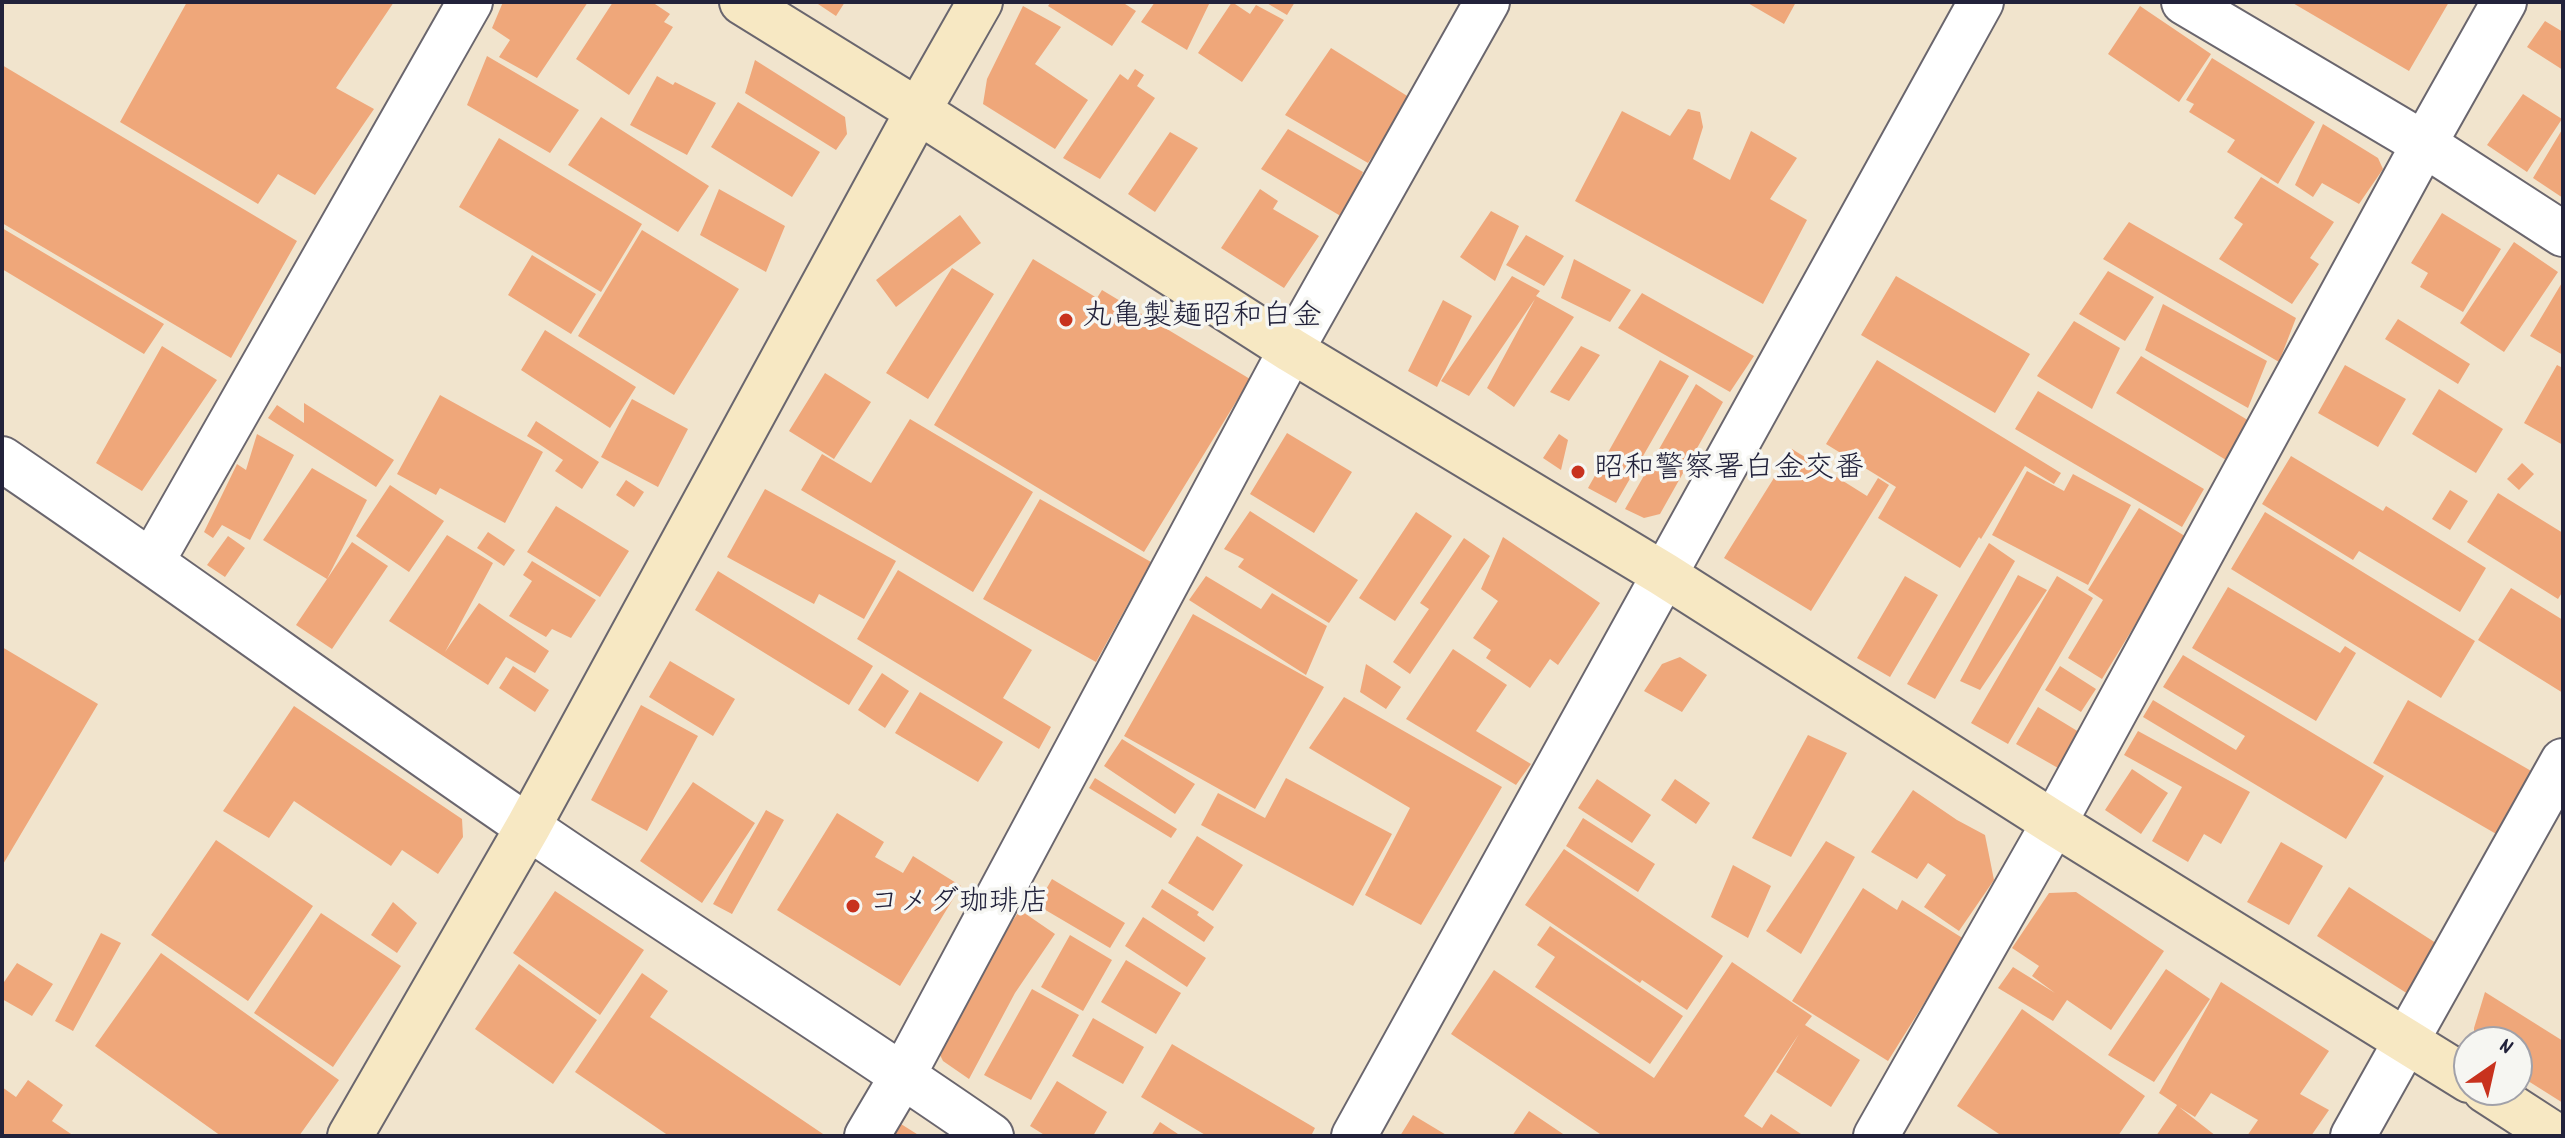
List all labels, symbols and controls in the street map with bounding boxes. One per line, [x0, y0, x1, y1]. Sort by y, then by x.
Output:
place label: 丸亀製麺昭和白金 [1082, 302, 1322, 338]
marker: 丸亀製麺昭和白金 [1057, 311, 1075, 329]
place label: 昭和警察署白金交番 [1594, 454, 1864, 490]
marker: 昭和警察署白金交番 [1569, 463, 1587, 481]
place label: コメダ珈琲店 [869, 888, 1049, 924]
marker: コメダ珈琲店 [844, 897, 862, 915]
north arrow [2453, 1026, 2533, 1106]
text: N [2492, 1031, 2519, 1063]

